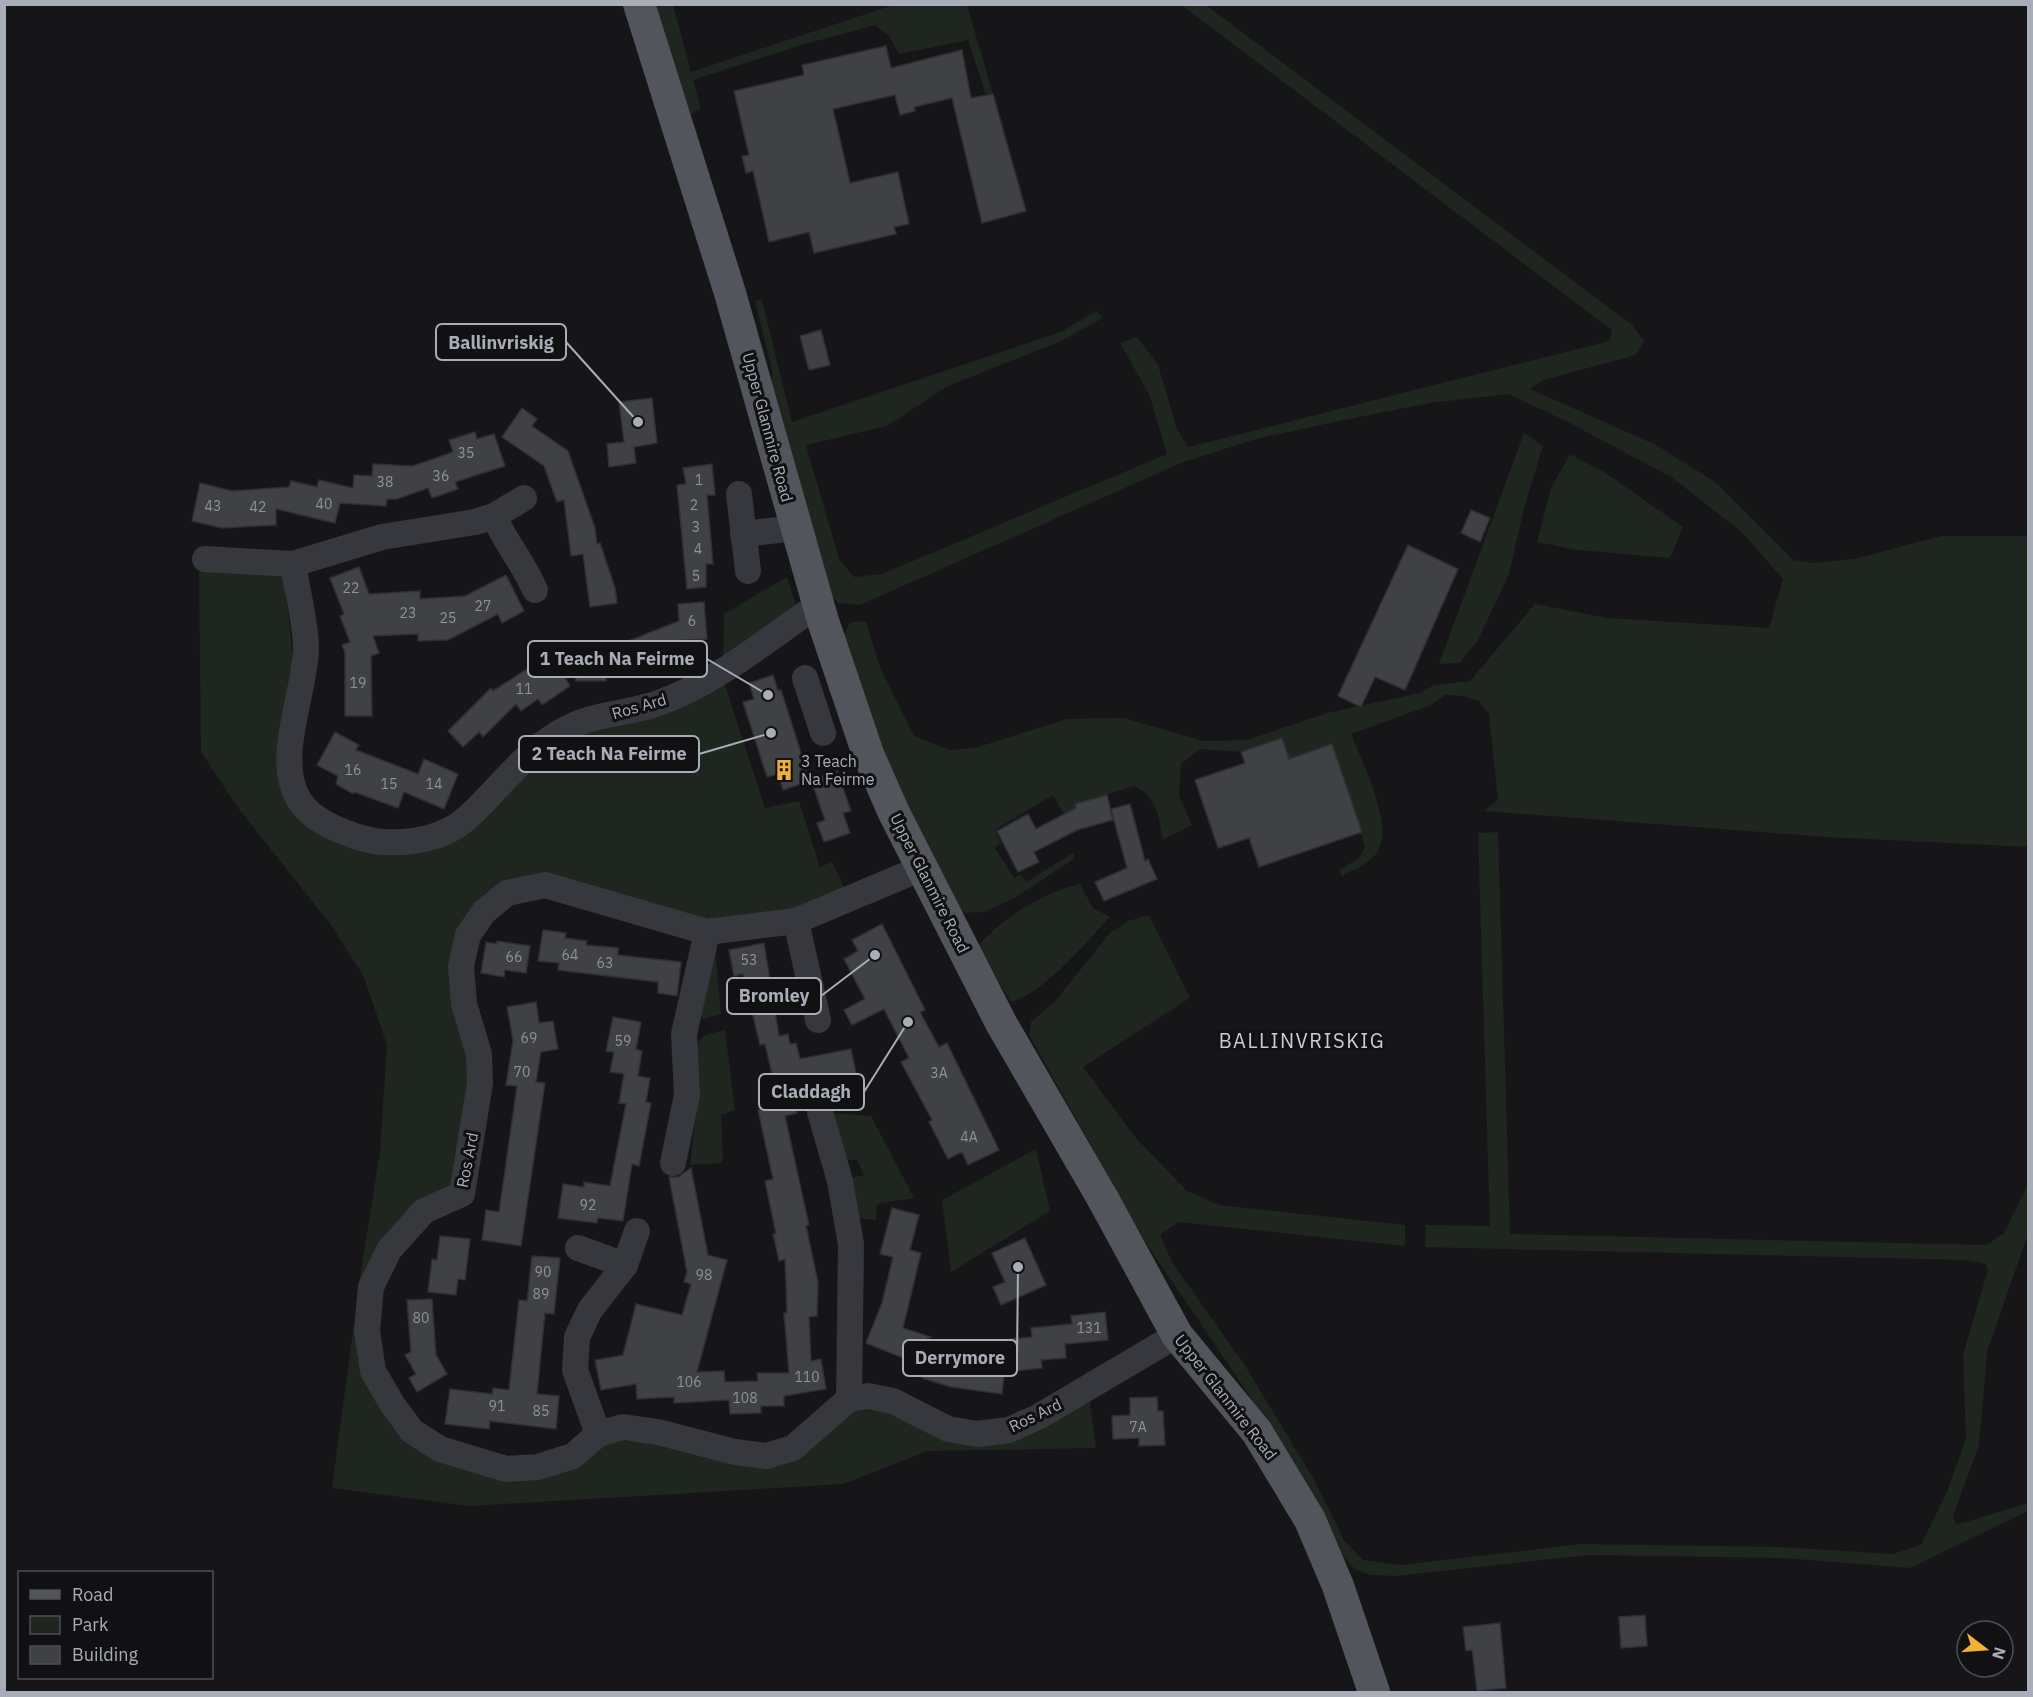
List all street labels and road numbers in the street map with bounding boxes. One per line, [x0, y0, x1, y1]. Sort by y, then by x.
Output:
street label: Upper Glanmire Road [738, 350, 798, 504]
street label: Ros Ard [609, 689, 669, 723]
street label: Upper Glanmire Road [886, 810, 974, 956]
street label: Ros Ard [452, 1131, 482, 1189]
street label: Upper Glanmire Road [1171, 1330, 1281, 1464]
street label: Ros Ard [1006, 1394, 1064, 1436]

